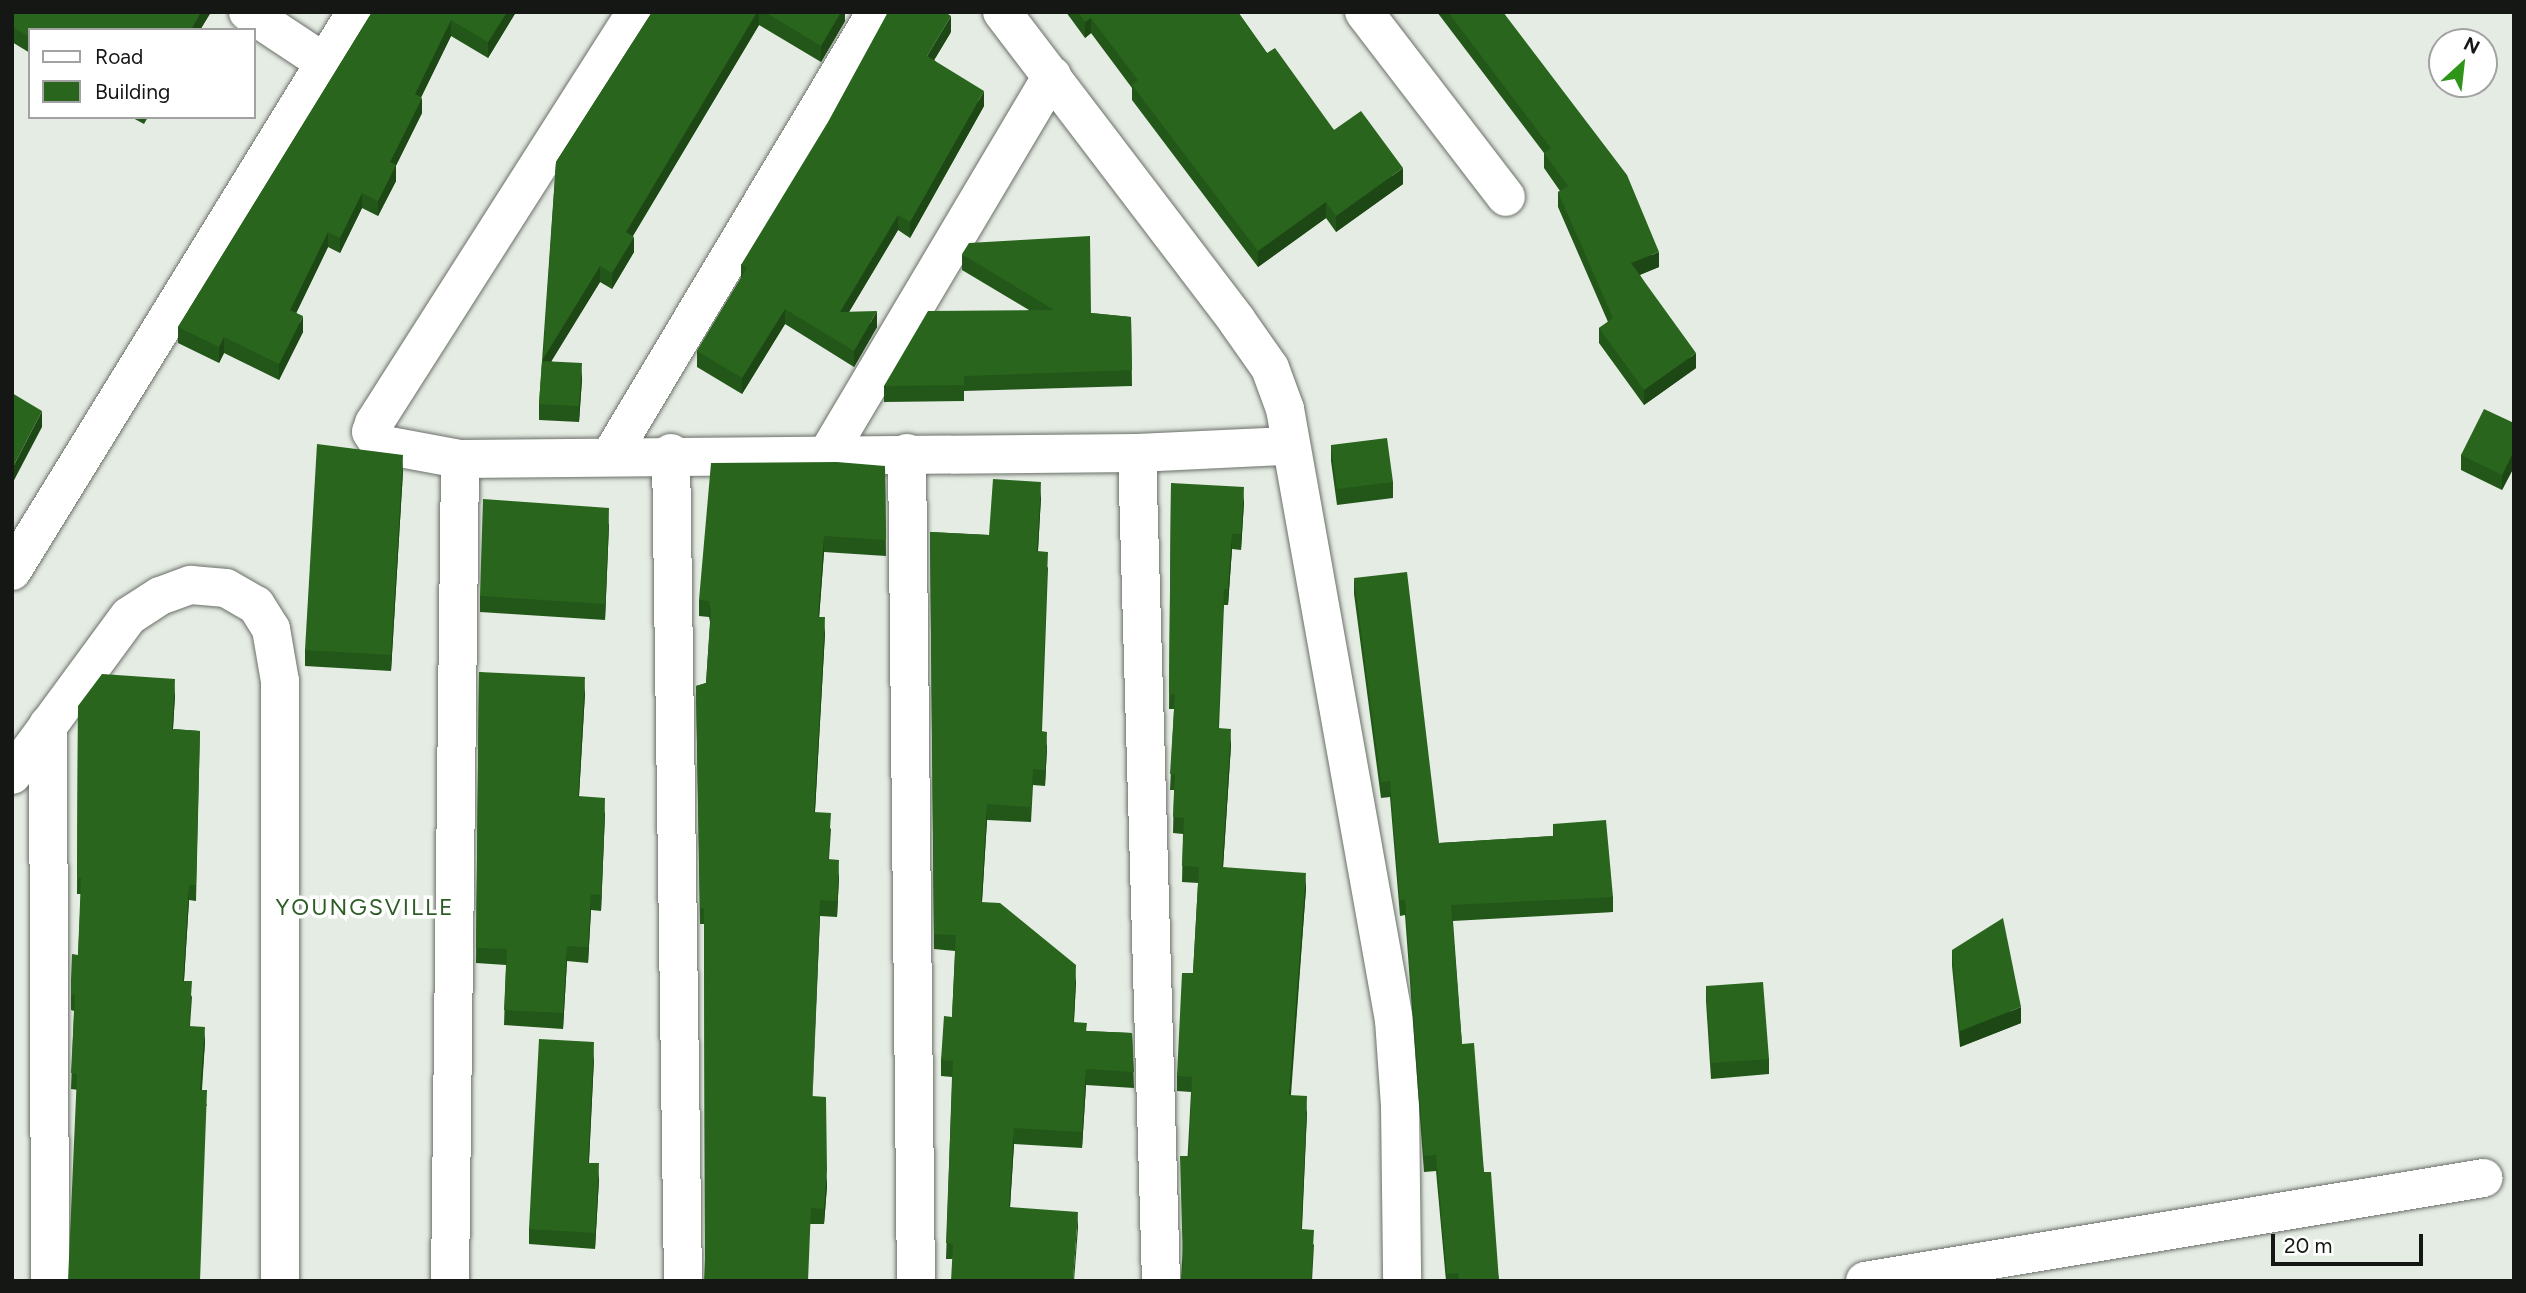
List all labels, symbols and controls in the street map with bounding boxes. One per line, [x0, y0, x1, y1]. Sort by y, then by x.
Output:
legend [28, 28, 256, 119]
north arrow [2428, 28, 2498, 98]
text: N [2460, 32, 2484, 59]
text: Road [95, 44, 143, 69]
text: Building [95, 79, 170, 104]
district label: YOUNGSVILLE [277, 893, 453, 921]
scale bar [2274, 1220, 2426, 1264]
text: 20 m [2284, 1233, 2332, 1258]

